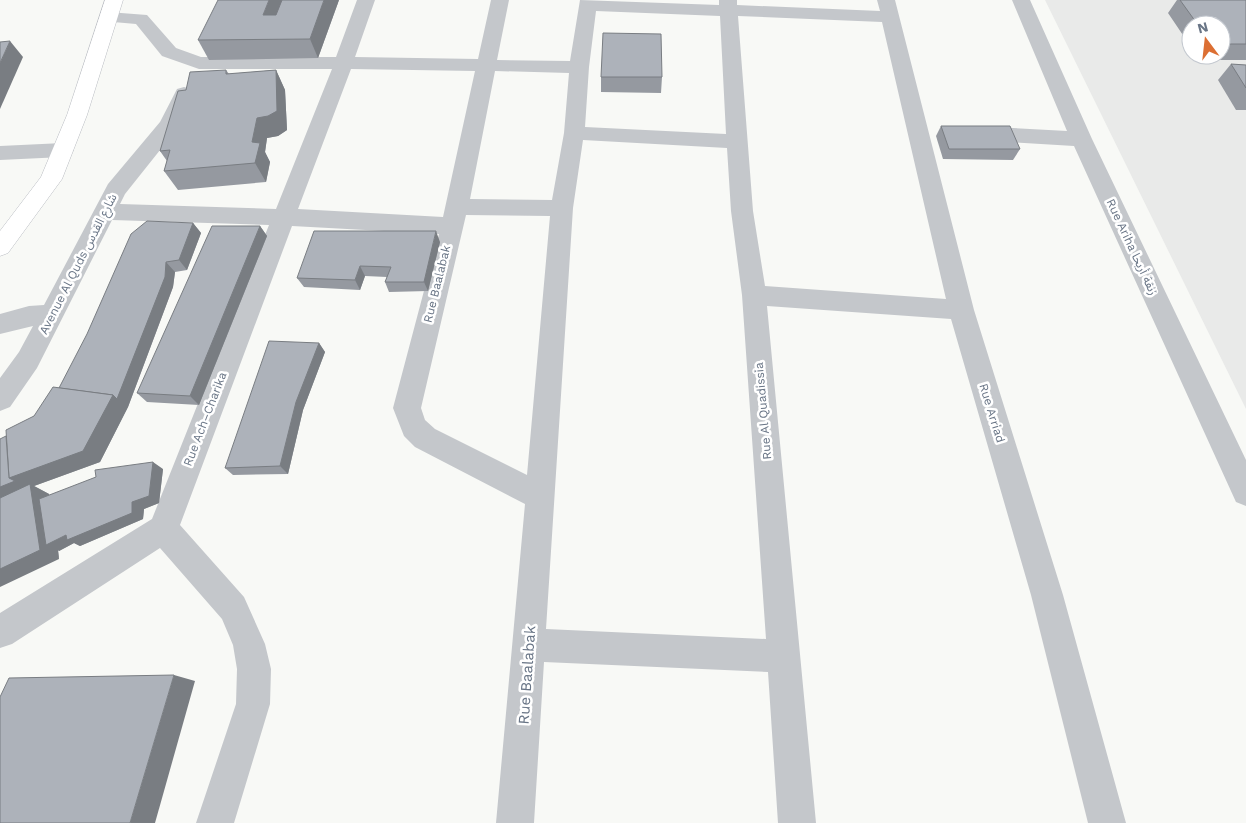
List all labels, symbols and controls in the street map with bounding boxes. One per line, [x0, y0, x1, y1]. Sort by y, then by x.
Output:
north arrow [1181, 15, 1231, 65]
text: N [1196, 18, 1210, 37]
street label: Avenue Al Quds شارع القدس [36, 191, 121, 338]
street label: Rue Ariha زنقة أريحا [1104, 196, 1161, 297]
street label: Rue Baalabak [421, 244, 453, 324]
street label: Rue Al Quadissia [752, 362, 774, 460]
street label: Rue Ach–Charika [181, 370, 229, 468]
street label: Rue Arriad [976, 382, 1008, 444]
street label: Rue Baalabak [515, 624, 539, 725]

